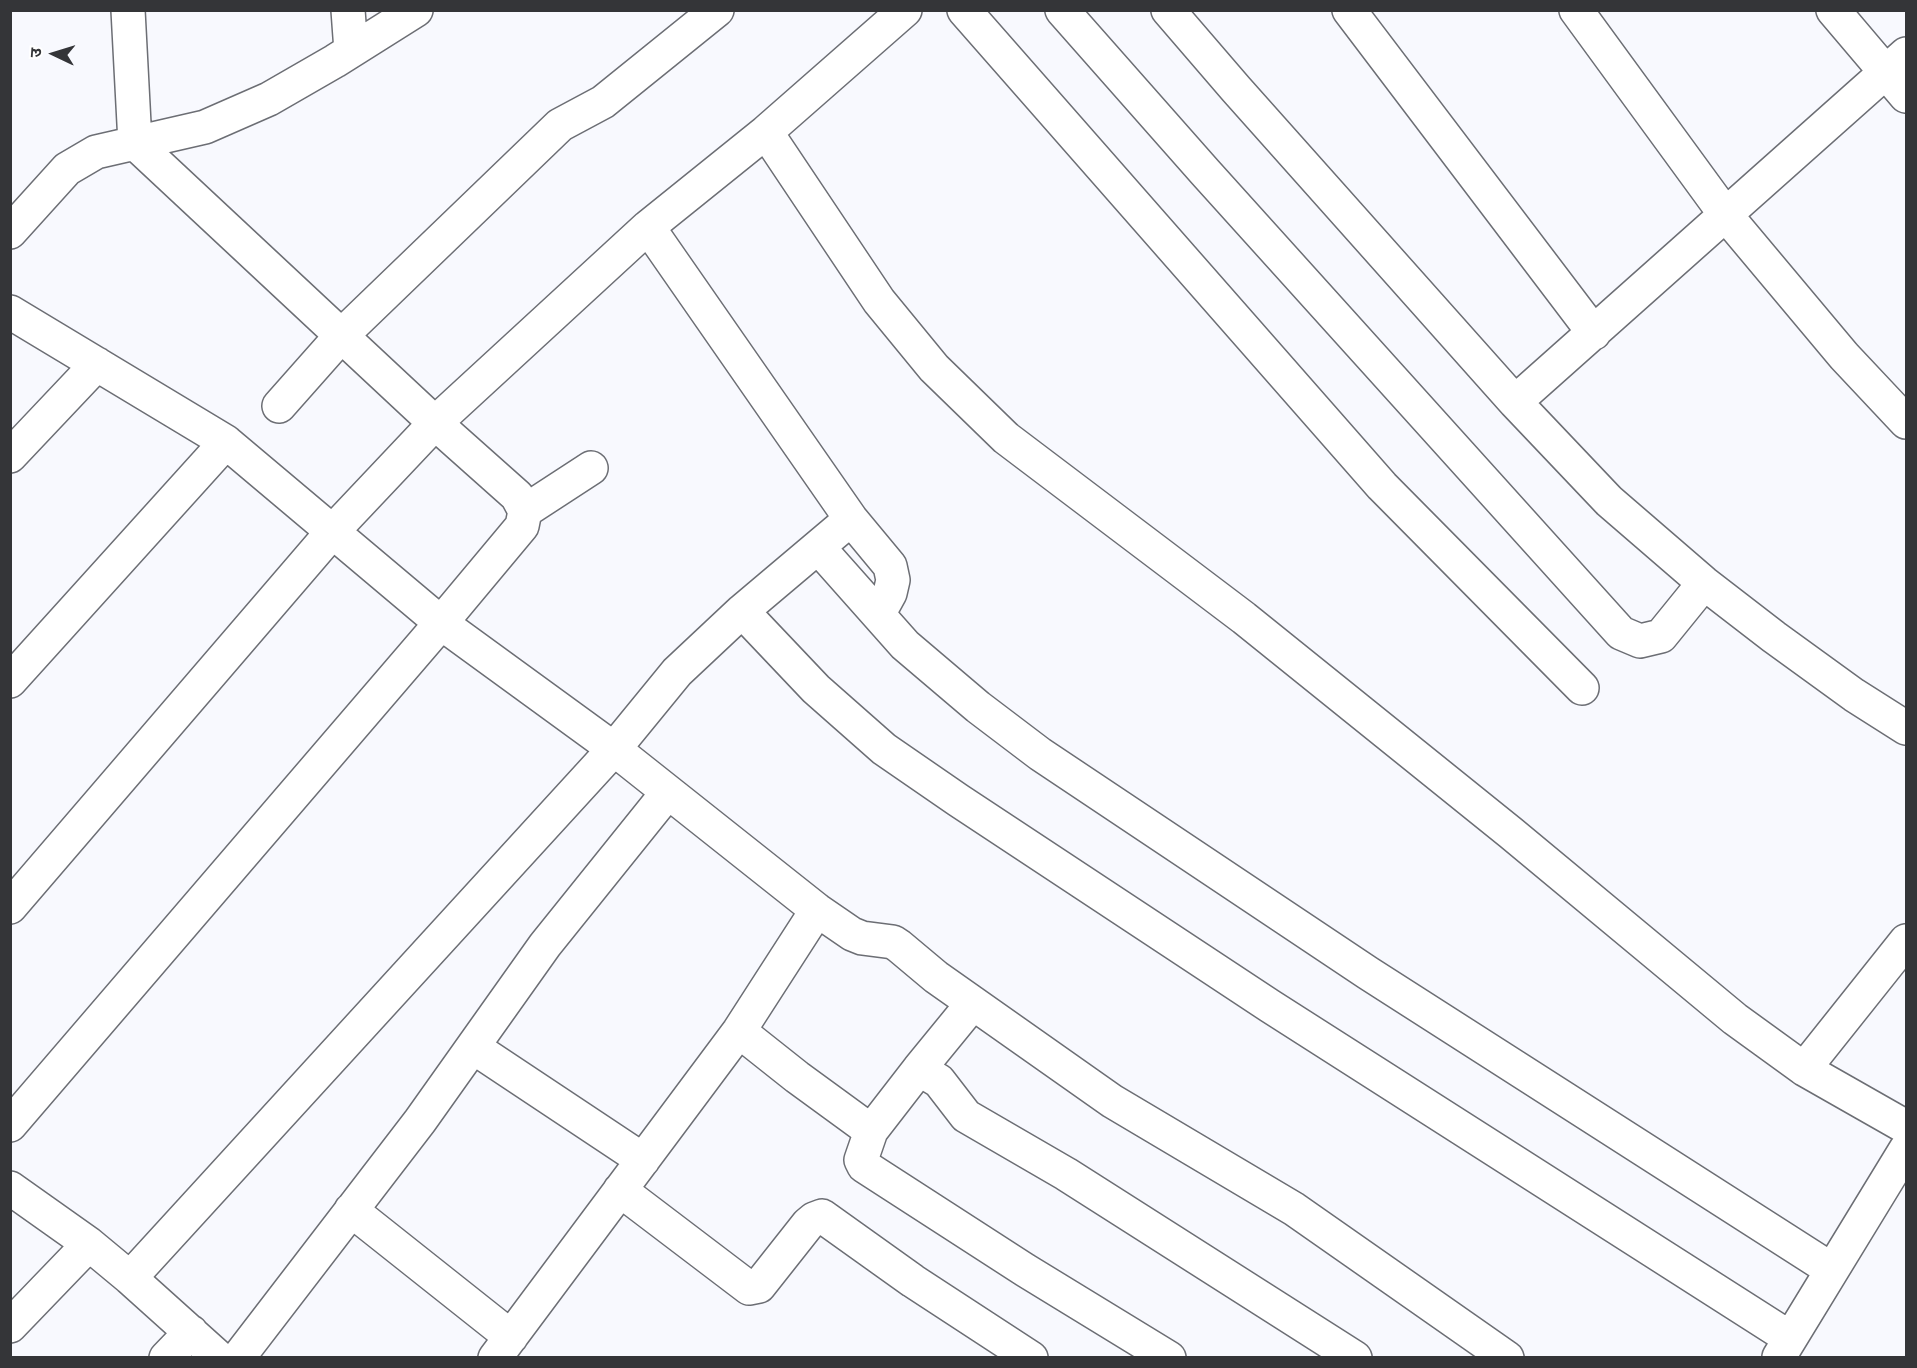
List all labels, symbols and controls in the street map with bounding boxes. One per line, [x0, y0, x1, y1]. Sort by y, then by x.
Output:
north arrow [24, 24, 84, 84]
text: उ [26, 47, 45, 58]

